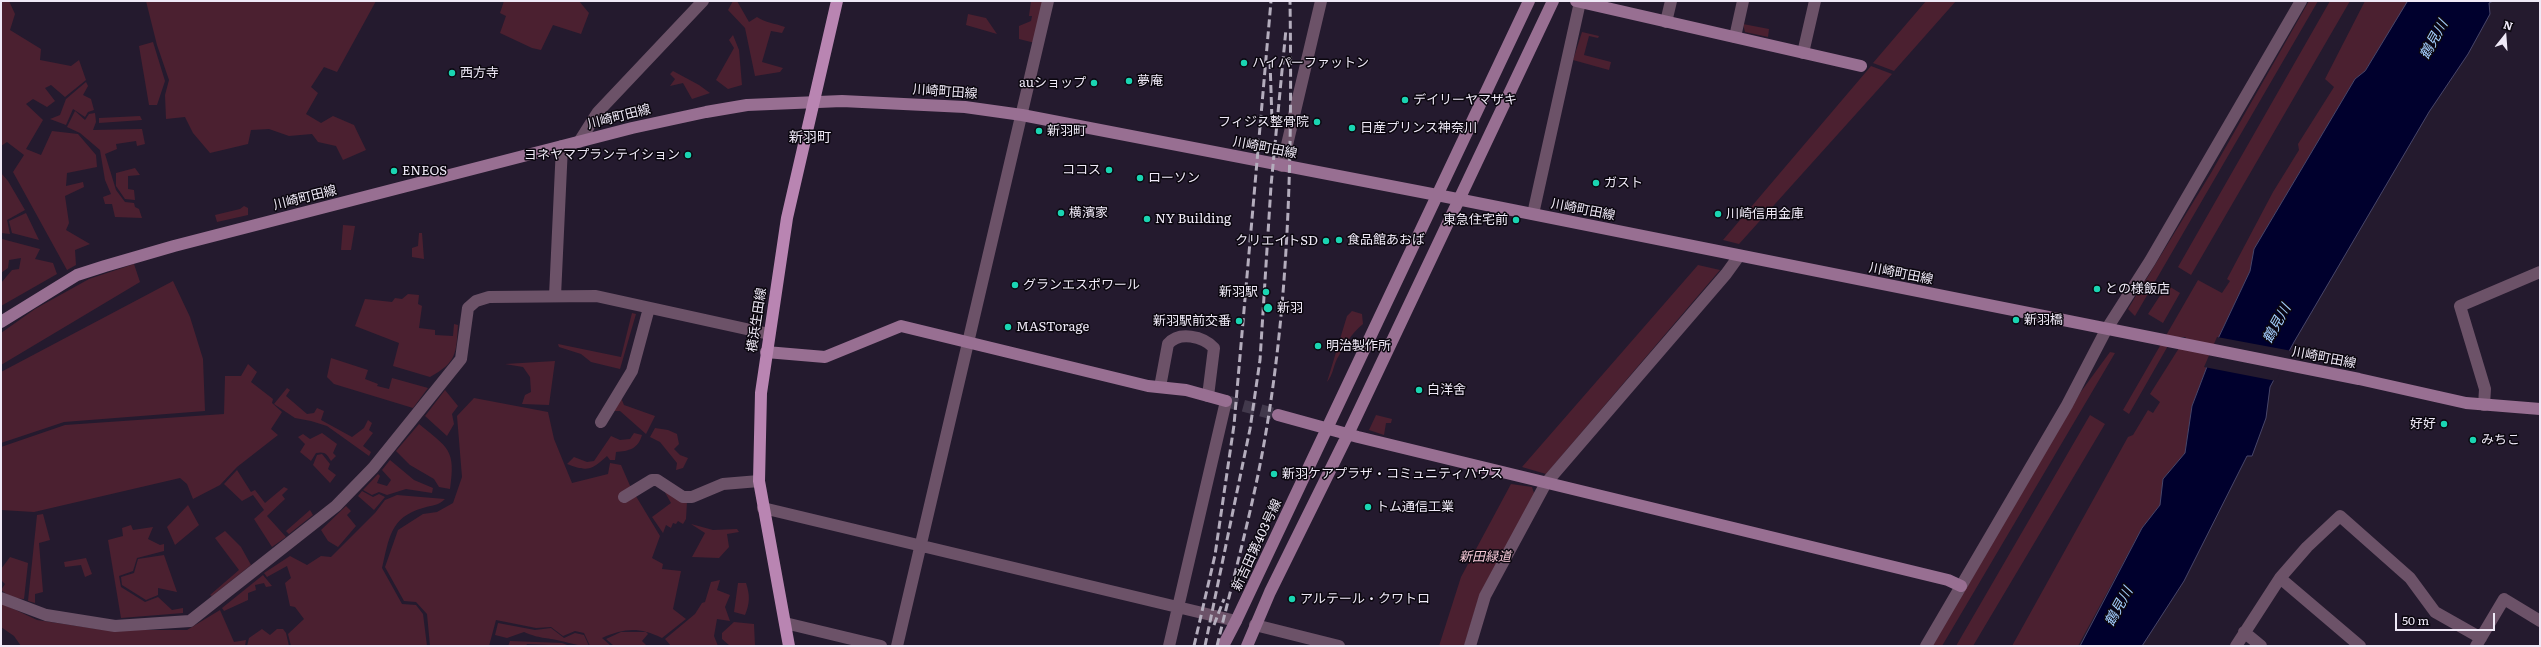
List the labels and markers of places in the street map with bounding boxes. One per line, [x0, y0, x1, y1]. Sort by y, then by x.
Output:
place label: ハイパーファットン [1252, 55, 1369, 71]
marker: ハイパーファットン [1239, 58, 1249, 68]
place label: 西方寺 [460, 65, 499, 81]
marker: 西方寺 [447, 68, 457, 78]
place label: 夢庵 [1137, 73, 1163, 89]
place label: auショップ [1019, 75, 1086, 91]
marker: 夢庵 [1124, 76, 1134, 86]
marker: auショップ [1089, 78, 1099, 88]
place label: デイリーヤマザキ [1413, 92, 1517, 108]
marker: デイリーヤマザキ [1400, 95, 1410, 105]
place label: フィジス整骨院 [1218, 114, 1309, 130]
marker: フィジス整骨院 [1312, 117, 1322, 127]
place label: 日産プリンス神奈川 [1360, 120, 1477, 136]
place label: 新羽町 [1047, 123, 1086, 139]
marker: 日産プリンス神奈川 [1347, 123, 1357, 133]
marker: 新羽町 [1034, 126, 1044, 136]
place label: ヨネヤマプランテイション [524, 147, 680, 163]
marker: ヨネヤマプランテイション [683, 150, 693, 160]
place label: ココス [1062, 162, 1101, 178]
place label: ENEOS [402, 163, 447, 179]
marker: ココス [1104, 165, 1114, 175]
marker: ENEOS [389, 166, 399, 176]
place label: ローソン [1148, 170, 1200, 186]
marker: ローソン [1135, 173, 1145, 183]
place label: ガスト [1604, 175, 1643, 191]
marker: ガスト [1591, 178, 1601, 188]
place label: 横濱家 [1069, 205, 1108, 221]
place label: 川崎信用金庫 [1726, 206, 1804, 222]
marker: 横濱家 [1056, 208, 1066, 218]
marker: 川崎信用金庫 [1713, 209, 1723, 219]
place label: NY Building [1155, 211, 1231, 227]
place label: 東急住宅前 [1443, 212, 1508, 228]
marker: NY Building [1142, 214, 1152, 224]
marker: 東急住宅前 [1511, 215, 1521, 225]
place label: 食品館あおば [1347, 232, 1425, 248]
place label: クリエイトSD [1235, 233, 1318, 249]
marker: 食品館あおば [1334, 235, 1344, 245]
marker: クリエイトSD [1321, 236, 1331, 246]
place label: グランエスポワール [1023, 277, 1140, 293]
marker: グランエスポワール [1010, 280, 1020, 290]
place label: との様飯店 [2105, 281, 2170, 297]
place label: 新羽駅 [1219, 284, 1258, 300]
marker: との様飯店 [2092, 284, 2102, 294]
marker: 新羽駅 [1261, 287, 1271, 297]
place label: 新羽 [1277, 300, 1303, 316]
marker: 新羽 [1262, 302, 1274, 314]
place label: 新羽橋 [2024, 312, 2063, 328]
place label: 新羽駅前交番 [1153, 313, 1231, 329]
marker: 新羽橋 [2011, 315, 2021, 325]
marker: 新羽駅前交番 [1234, 316, 1244, 326]
place label: MASTorage [1016, 319, 1089, 335]
marker: MASTorage [1003, 322, 1013, 332]
place label: 明治製作所 [1326, 338, 1391, 354]
marker: 明治製作所 [1313, 341, 1323, 351]
place label: 白洋舍 [1427, 382, 1466, 398]
marker: 白洋舍 [1414, 385, 1424, 395]
place label: 好好 [2410, 416, 2436, 432]
marker: 好好 [2439, 419, 2449, 429]
place label: みちこ [2481, 432, 2520, 448]
marker: みちこ [2468, 435, 2478, 445]
place label: 新羽ケアプラザ・コミュニティハウス [1282, 466, 1503, 482]
marker: 新羽ケアプラザ・コミュニティハウス [1269, 469, 1279, 479]
place label: トム通信工業 [1376, 499, 1454, 515]
marker: トム通信工業 [1363, 502, 1373, 512]
place label: アルテール・クワトロ [1300, 591, 1430, 607]
marker: アルテール・クワトロ [1287, 594, 1297, 604]

